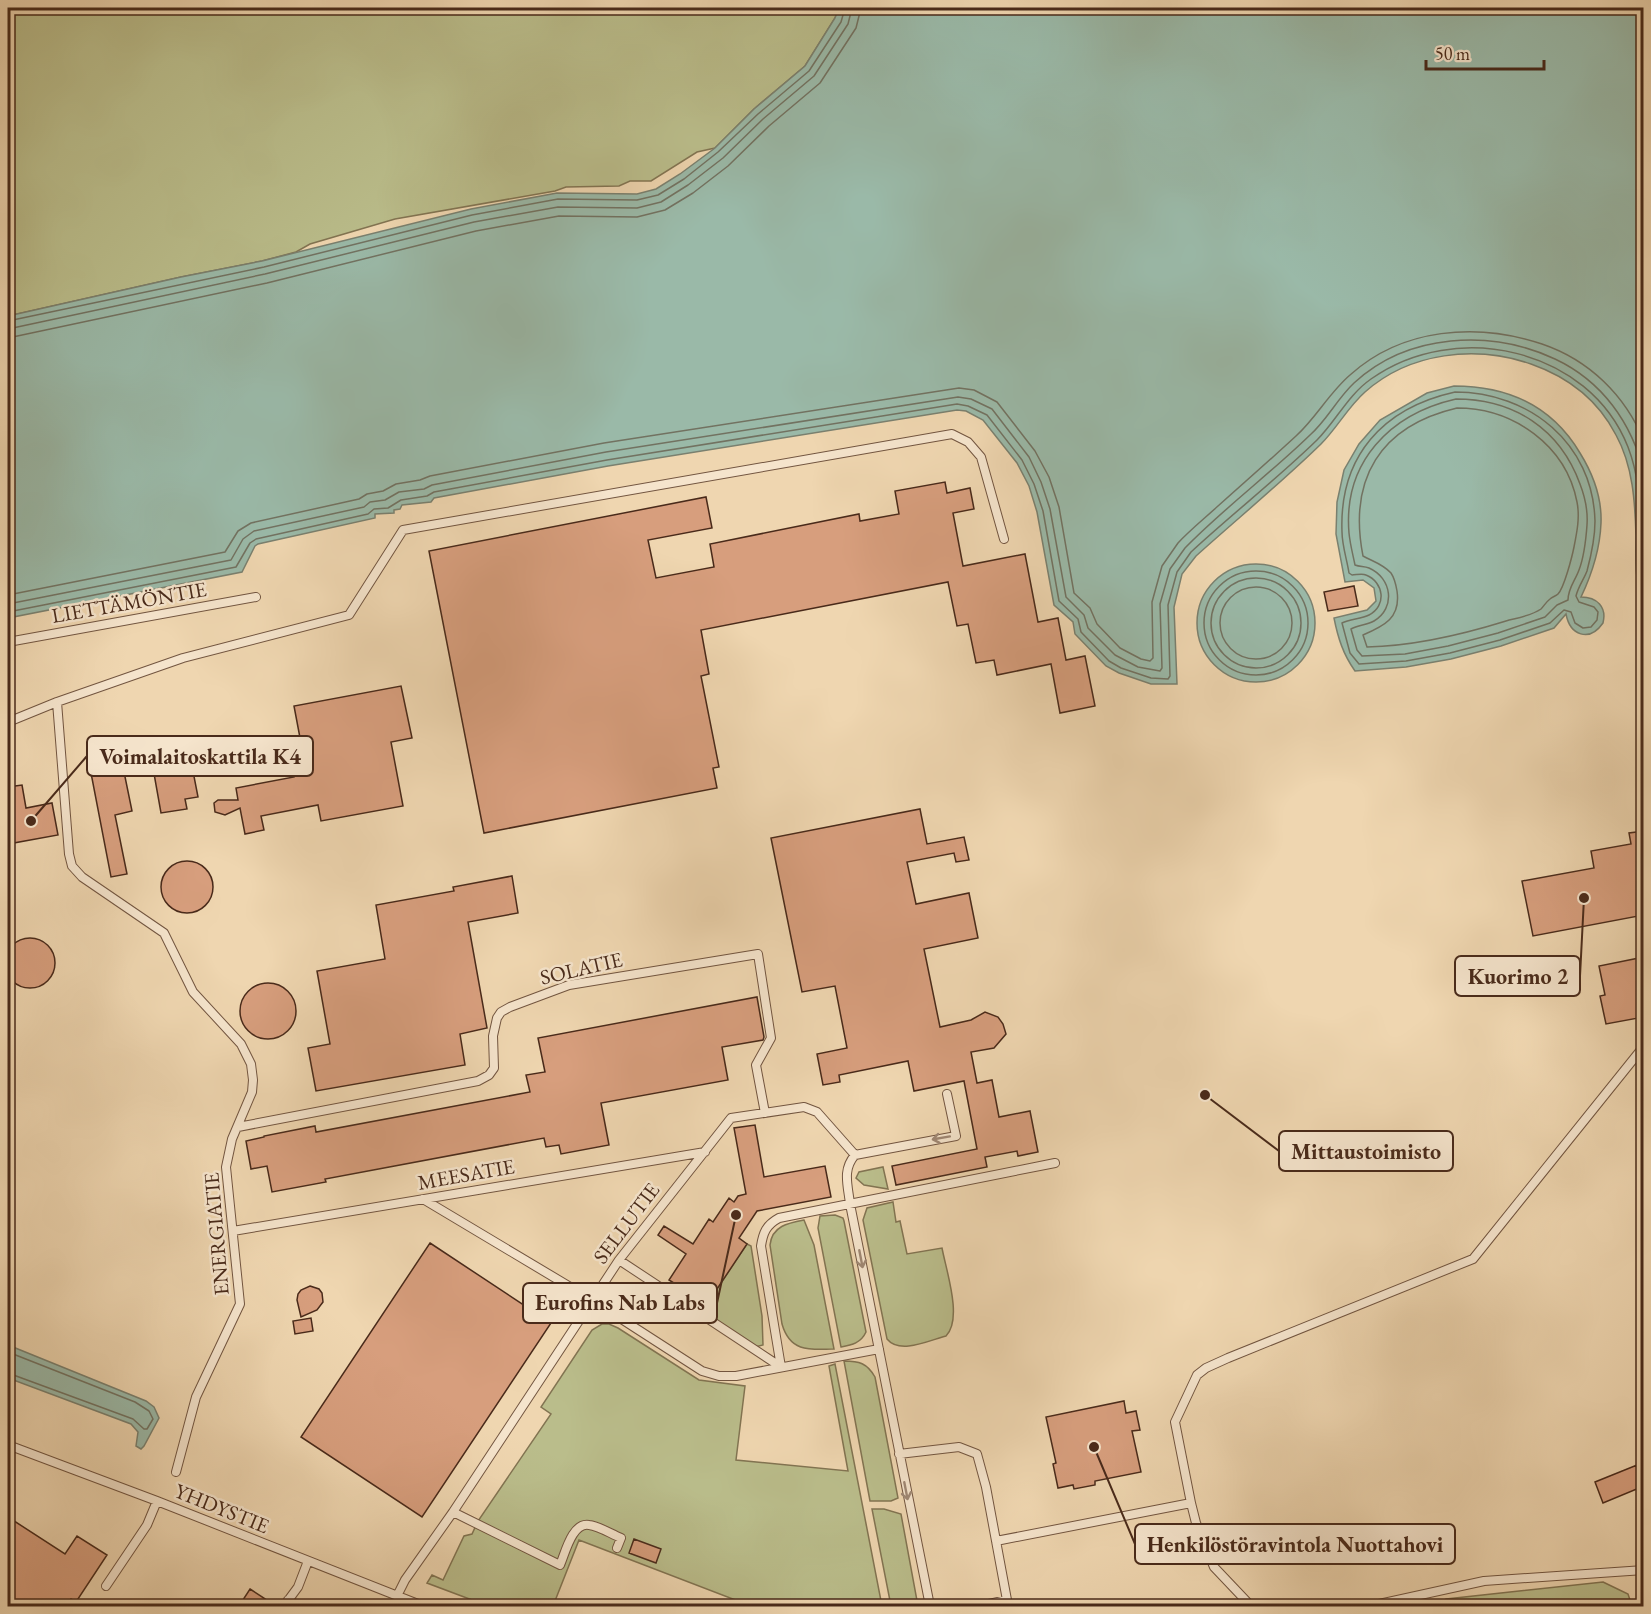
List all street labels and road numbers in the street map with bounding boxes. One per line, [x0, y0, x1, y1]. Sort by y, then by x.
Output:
street label: LIETTÄMÖNTIE [49, 575, 209, 629]
street label: SOLATIE [537, 945, 625, 991]
street label: MEESATIE [415, 1152, 517, 1196]
street label: ENERGIATIE [197, 1171, 235, 1297]
street label: SELLUTIE [587, 1177, 665, 1269]
street label: YHDYSTIE [171, 1477, 273, 1539]

